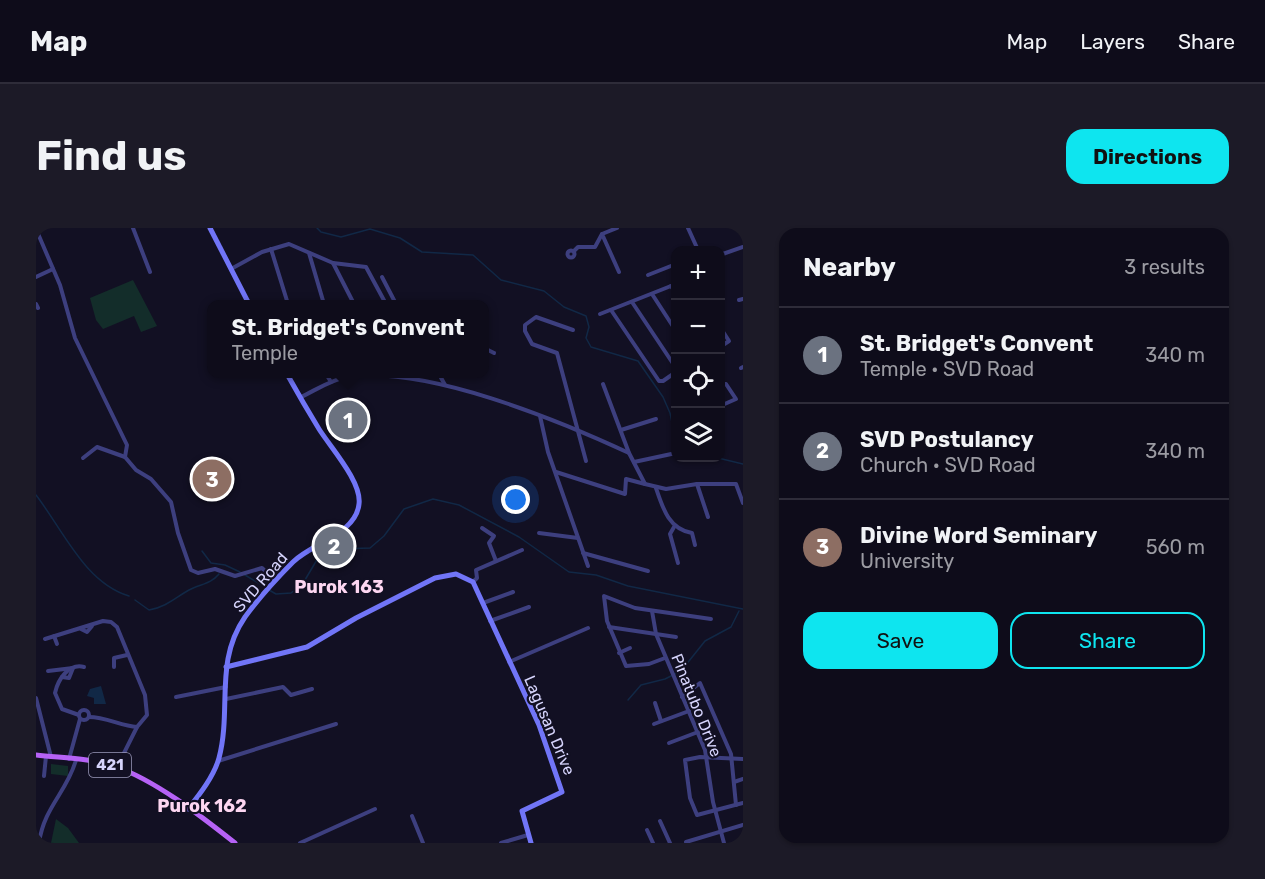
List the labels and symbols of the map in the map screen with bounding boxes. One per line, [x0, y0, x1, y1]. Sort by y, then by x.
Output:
pin: 1 [328, 398, 368, 442]
pin: 3 [192, 456, 231, 502]
your location [501, 485, 530, 514]
pin: 2 [314, 524, 354, 568]
street label: SVD Road [229, 549, 291, 616]
district label: Purok 163 [294, 576, 384, 598]
street label: Pinatubo Drive [667, 651, 726, 760]
street label: Lagusan Drive [520, 673, 579, 778]
road number: 421 [89, 753, 131, 777]
district label: Purok 162 [157, 795, 247, 817]

